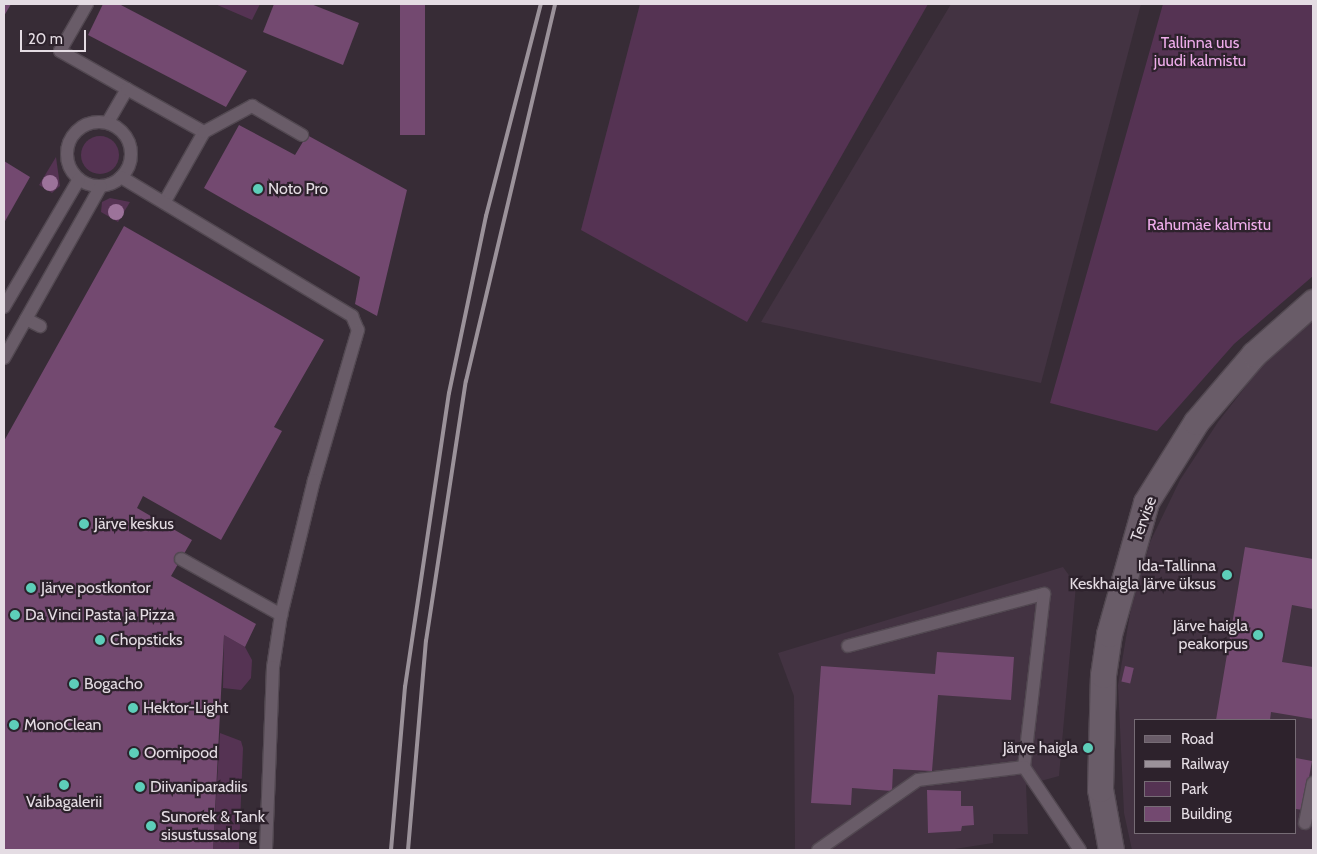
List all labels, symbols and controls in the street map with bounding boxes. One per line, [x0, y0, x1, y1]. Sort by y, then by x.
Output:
scale bar [22, 20, 89, 52]
text: 20 m [28, 30, 63, 48]
park label: Tallinna uus juudi kalmistu [1154, 33, 1246, 71]
place label: Noto Pro [268, 179, 328, 199]
marker: Noto Pro [252, 183, 264, 195]
park label: Rahumäe kalmistu [1147, 215, 1271, 235]
street label: Tervise [1127, 494, 1161, 544]
place label: Järve keskus [94, 514, 174, 534]
marker: Järve keskus [78, 518, 90, 530]
place label: Ida-Tallinna Keskhaigla Järve üksus [1069, 556, 1216, 594]
marker: Ida-Tallinna Keskhaigla Järve üksus [1220, 568, 1234, 582]
place label: Järve postkontor [41, 578, 151, 598]
marker: Järve postkontor [25, 582, 37, 594]
place label: Da Vinci Pasta ja Pizza [25, 605, 175, 625]
marker: Da Vinci Pasta ja Pizza [9, 609, 21, 621]
place label: Järve haigla peakorpus [1173, 616, 1248, 654]
marker: Järve haigla peakorpus [1252, 629, 1264, 641]
place label: Chopsticks [110, 630, 183, 650]
marker: Chopsticks [94, 634, 106, 646]
place label: Bogacho [84, 674, 143, 694]
marker: Bogacho [68, 678, 80, 690]
place label: Hektor-Light [143, 698, 228, 718]
marker: Hektor-Light [127, 702, 139, 714]
place label: MonoClean [24, 715, 102, 735]
marker: MonoClean [8, 719, 20, 731]
legend [1134, 719, 1297, 834]
text: Road [1181, 730, 1214, 748]
place label: Järve haigla [1003, 738, 1078, 758]
marker: Järve haigla [1082, 742, 1094, 754]
place label: Oomipood [144, 743, 218, 763]
marker: Oomipood [128, 747, 140, 759]
text: Railway [1181, 755, 1229, 773]
place label: Diivaniparadiis [150, 777, 248, 797]
marker: Vaibagalerii [58, 779, 70, 791]
text: Park [1181, 780, 1208, 798]
marker: Diivaniparadiis [134, 781, 146, 793]
place label: Vaibagalerii [26, 792, 102, 812]
text: Building [1181, 805, 1232, 823]
place label: Sunorek & Tank sisustussalong [161, 807, 265, 845]
marker: Sunorek & Tank sisustussalong [145, 820, 157, 832]

